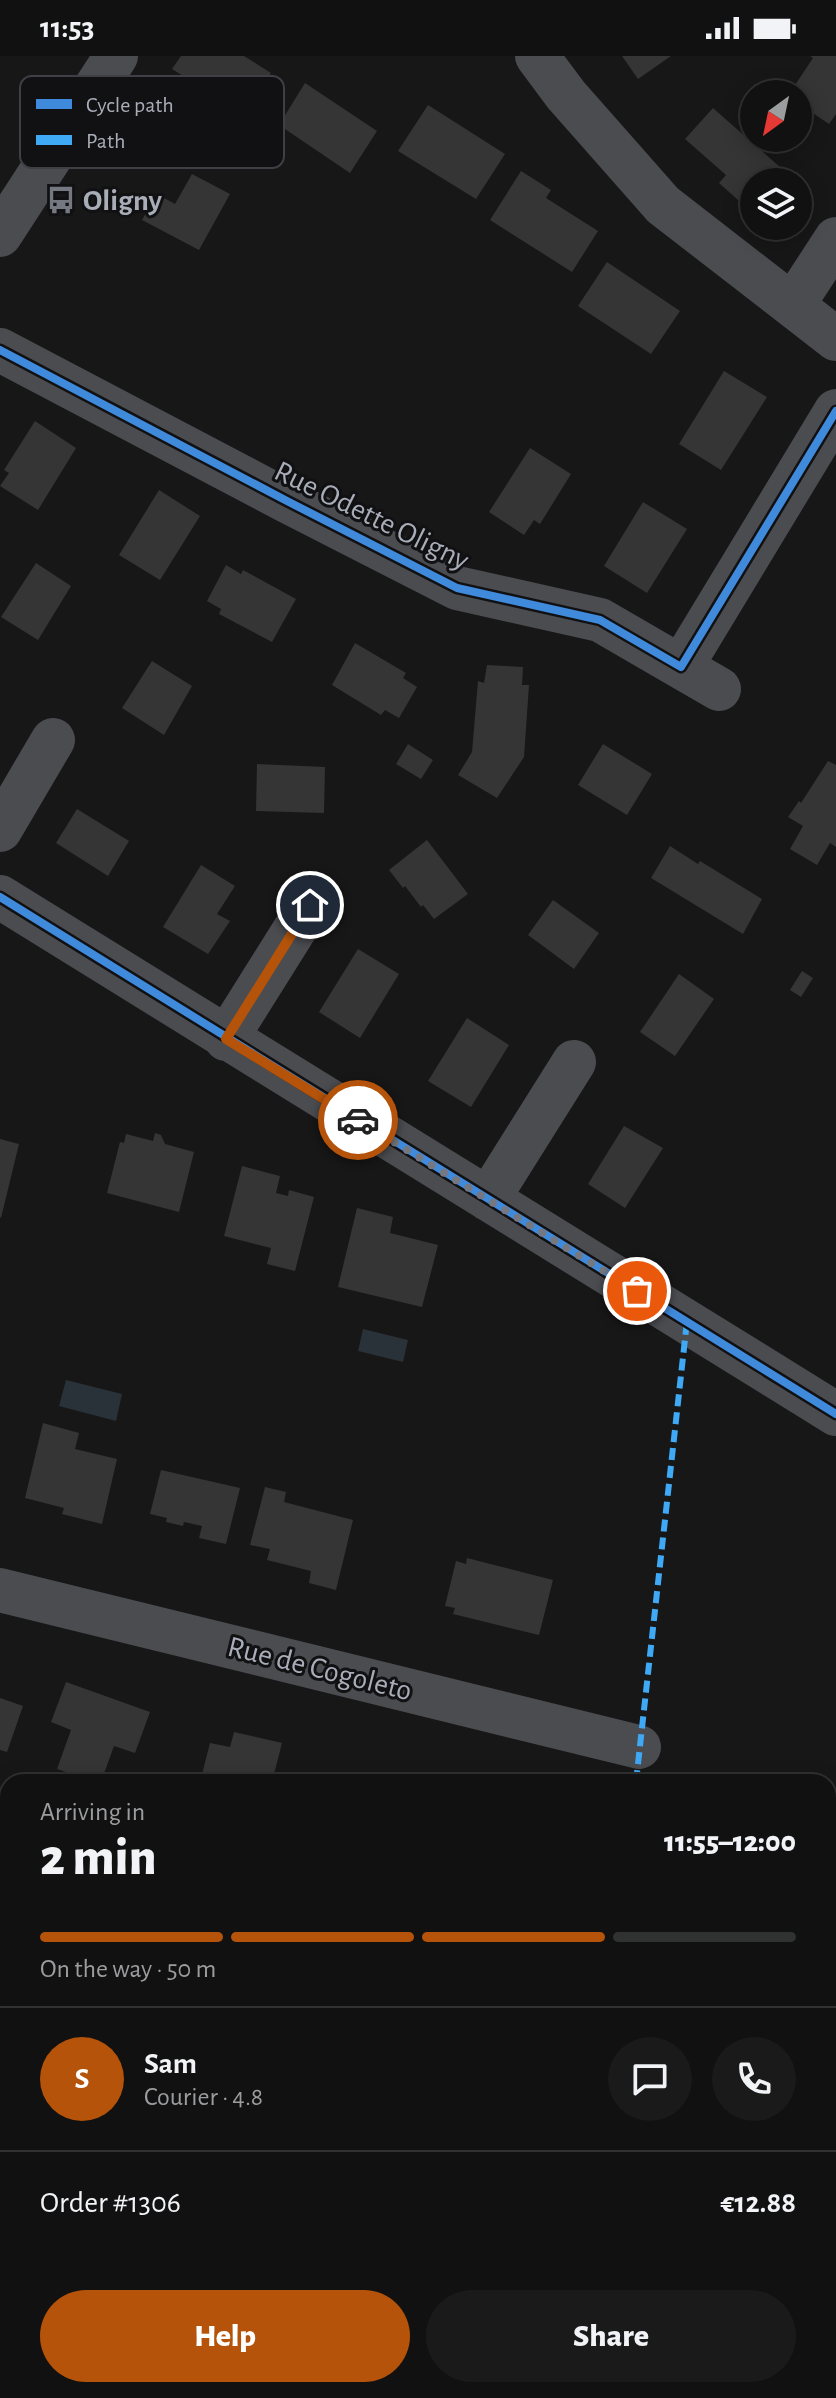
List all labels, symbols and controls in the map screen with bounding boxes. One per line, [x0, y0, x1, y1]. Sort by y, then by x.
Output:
text: 11:53 [40, 13, 94, 43]
legend [20, 76, 284, 168]
north arrow [740, 80, 812, 152]
map controls [740, 80, 812, 240]
text: Cycle path [86, 94, 174, 116]
text: Path [86, 130, 126, 152]
button: layers [740, 168, 812, 240]
bus stop icon: Oligny [46, 185, 76, 215]
place label: Oligny [83, 186, 162, 216]
street label: Rue Odette Oligny [270, 456, 474, 576]
pin [276, 871, 344, 939]
icon: home [288, 883, 332, 927]
courier [318, 1080, 398, 1160]
icon: car [336, 1098, 380, 1142]
pin [603, 1257, 671, 1325]
icon: bag [615, 1269, 659, 1313]
street label: Rue de Cogoleto [225, 1632, 415, 1706]
text: Arriving in [40, 1799, 145, 1825]
text: 11:55–12:00 [664, 1827, 796, 1857]
text: 2 min [40, 1832, 156, 1884]
text: On the way · 50 m [40, 1956, 216, 1982]
button: chat [608, 2037, 692, 2121]
button: phone [712, 2037, 796, 2121]
text: Sam [144, 2049, 197, 2079]
text: S [75, 2064, 89, 2094]
text: Courier · 4.8 [144, 2084, 263, 2110]
text: Order #1306 [40, 2188, 181, 2218]
text: €12.88 [721, 2188, 796, 2218]
button: Help [40, 2290, 410, 2382]
button: Share [426, 2290, 796, 2382]

